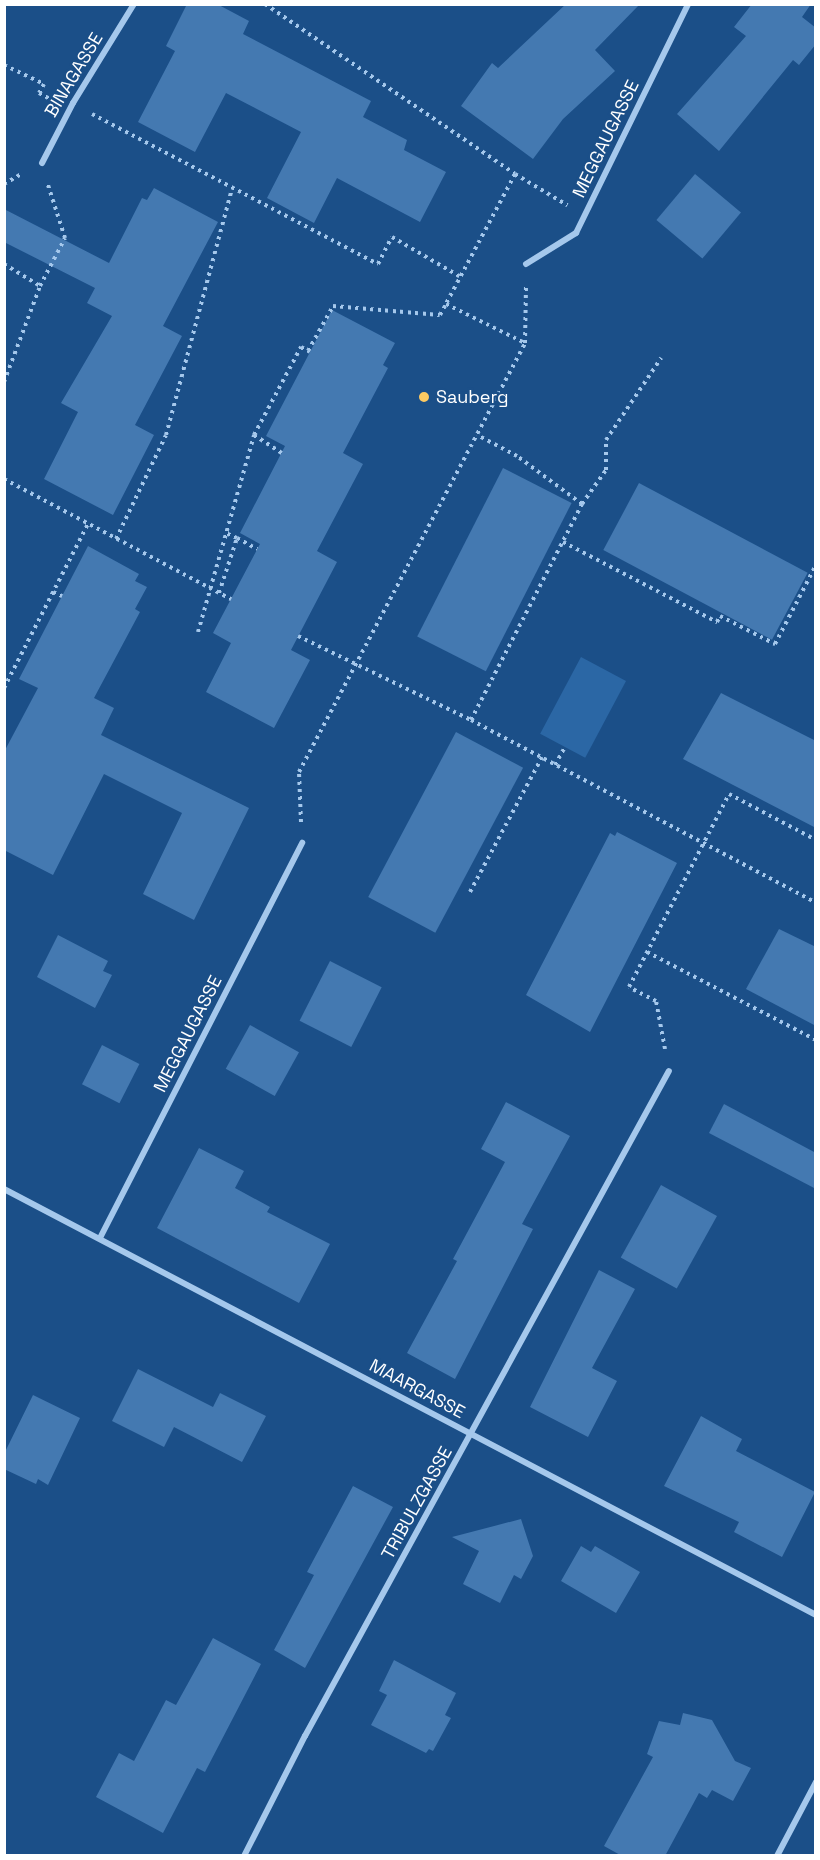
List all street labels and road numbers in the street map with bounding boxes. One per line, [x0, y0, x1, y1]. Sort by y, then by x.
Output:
street label: BINAGASSE [40, 29, 108, 121]
street label: MEGGAUGASSE [568, 77, 644, 201]
street label: MEGGAUGASSE [149, 972, 227, 1096]
street label: MAARGASSE [366, 1355, 468, 1423]
street label: TRIBULZGASSE [377, 1443, 457, 1563]

